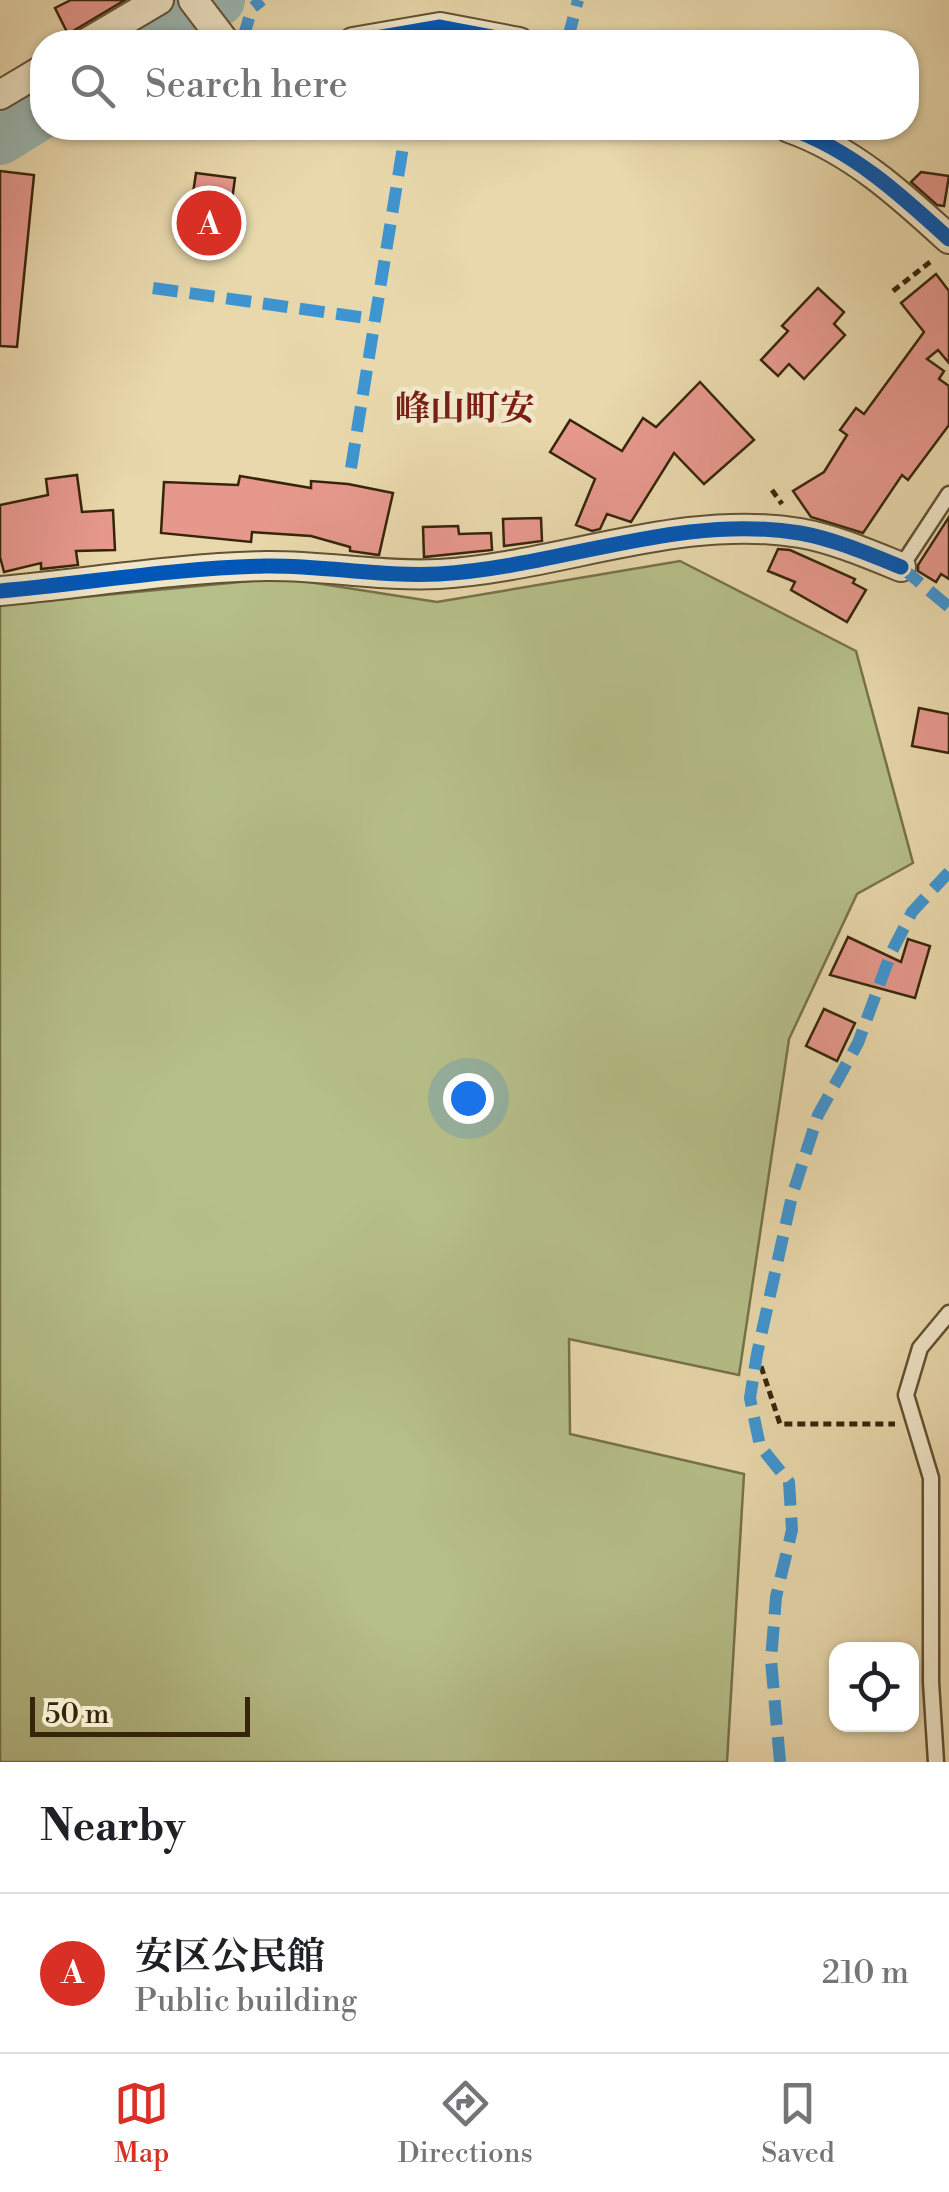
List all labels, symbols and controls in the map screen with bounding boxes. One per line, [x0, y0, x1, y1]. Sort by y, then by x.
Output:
search box [30, 30, 919, 140]
icon: search [65, 58, 120, 113]
text: Search here [145, 62, 348, 109]
pin: A [176, 186, 242, 260]
district label: 峰山町安 [395, 388, 535, 431]
your location [443, 1073, 494, 1124]
map controls [829, 1642, 919, 1732]
button: locate [829, 1642, 919, 1732]
scale bar [30, 1692, 250, 1736]
text: 50 m [45, 1697, 109, 1732]
text: Nearby [40, 1801, 185, 1854]
text: 安区公民館 [135, 1934, 325, 1981]
text: A [61, 1953, 84, 1993]
text: 210 m [822, 1953, 909, 1993]
text: Public building [135, 1981, 357, 2021]
tab: Map [114, 2076, 169, 2171]
tab: Directions [398, 2076, 533, 2171]
tab: Saved [761, 2076, 835, 2171]

